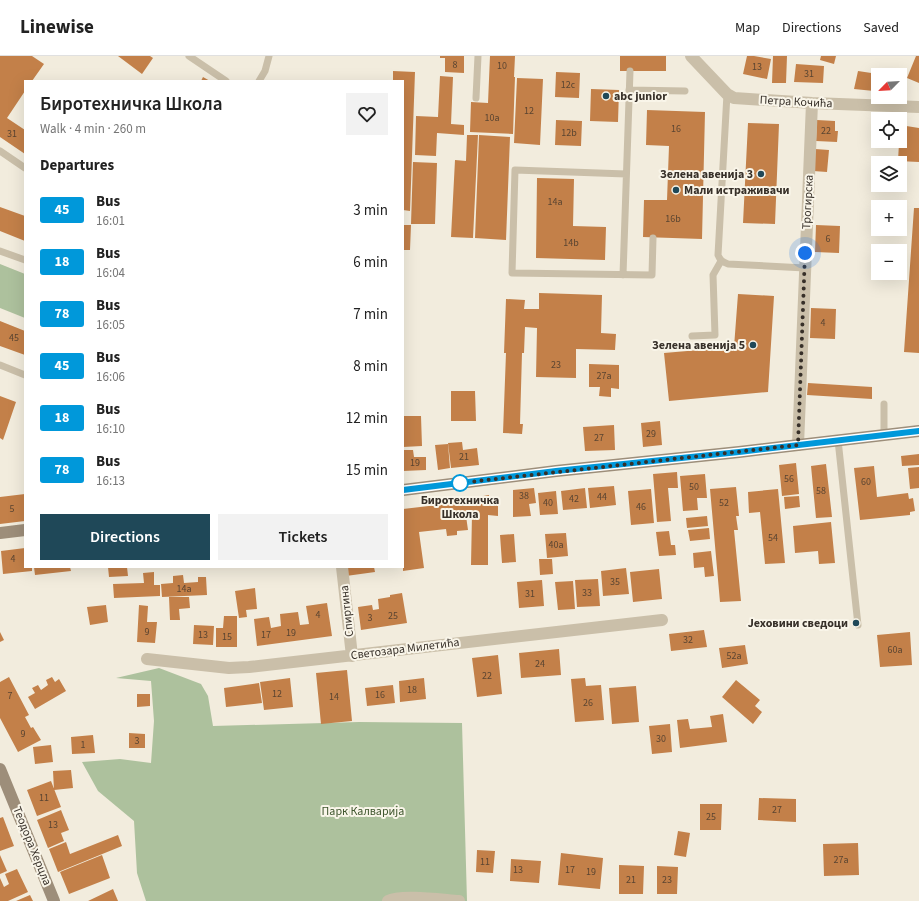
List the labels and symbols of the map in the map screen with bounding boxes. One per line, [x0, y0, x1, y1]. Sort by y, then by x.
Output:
house number: 8 [453, 58, 458, 72]
house number: 10 [497, 59, 507, 73]
house number: 13 [752, 60, 762, 74]
house number: 31 [804, 67, 814, 81]
north arrow [871, 68, 907, 104]
house number: 12c [561, 78, 576, 92]
place label: abc junior [614, 88, 667, 105]
marker: abc junior [601, 91, 611, 101]
street label: Петра Кочића [759, 92, 833, 112]
house number: 12 [524, 104, 534, 118]
house number: 10a [485, 111, 499, 125]
house number: 16 [671, 122, 681, 136]
house number: 22 [821, 124, 831, 138]
house number: 12b [561, 126, 577, 140]
house number: 31 [7, 127, 17, 141]
place label: Зелена авенија 3 [660, 166, 753, 183]
marker: Зелена авенија 3 [756, 169, 766, 179]
street label: Трогирска [798, 174, 818, 230]
place label: Мали истраживачи [684, 182, 790, 199]
marker: Мали истраживачи [671, 185, 681, 195]
house number: 14a [548, 195, 562, 209]
house number: 16b [665, 212, 681, 226]
house number: 6 [826, 232, 831, 246]
house number: 14b [563, 236, 579, 250]
your location [795, 243, 815, 263]
house number: 4 [821, 316, 826, 330]
house number: 45 [9, 331, 19, 345]
place label: Зелена авенија 5 [652, 337, 745, 354]
marker: Зелена авенија 5 [748, 340, 758, 350]
house number: 23 [551, 358, 561, 372]
house number: 27a [597, 369, 611, 383]
house number: 29 [646, 427, 656, 441]
house number: 27 [594, 431, 604, 445]
house number: 21 [459, 450, 469, 464]
house number: 19 [410, 456, 420, 470]
house number: 56 [784, 472, 794, 486]
marker: Биротехничка Школа [451, 474, 469, 492]
house number: 60 [861, 475, 871, 489]
house number: 50 [689, 480, 699, 494]
house number: 58 [816, 484, 826, 498]
house number: 38 [519, 489, 529, 503]
house number: 44 [597, 490, 607, 504]
place label: Биротехничка Школа [421, 492, 499, 523]
house number: 42 [569, 492, 579, 506]
house number: 40 [543, 496, 553, 510]
house number: 52 [719, 496, 729, 510]
house number: 46 [636, 500, 646, 514]
house number: 5 [10, 502, 15, 516]
house number: 54 [768, 531, 778, 545]
house number: 40a [549, 538, 563, 552]
house number: 4 [11, 552, 16, 566]
house number: 35 [610, 575, 620, 589]
house number: 14a [177, 582, 191, 596]
street label: Спиртина [336, 584, 358, 638]
house number: 33 [582, 586, 592, 600]
house number: 31 [525, 587, 535, 601]
house number: 4 [316, 608, 321, 622]
house number: 25 [388, 609, 398, 623]
house number: 3 [368, 611, 373, 625]
place label: Јеховини сведоци [748, 615, 848, 632]
marker: Јеховини сведоци [851, 618, 861, 628]
house number: 9 [145, 625, 150, 639]
house number: 19 [286, 626, 296, 640]
house number: 13 [198, 628, 208, 642]
house number: 17 [261, 628, 271, 642]
house number: 15 [222, 630, 232, 644]
house number: 32 [683, 633, 693, 647]
street label: Светозара Милетића [350, 634, 460, 664]
house number: 60a [888, 643, 902, 657]
house number: 52a [727, 649, 741, 663]
house number: 24 [535, 657, 545, 671]
house number: 22 [482, 669, 492, 683]
house number: 18 [407, 683, 417, 697]
house number: 12 [272, 687, 282, 701]
house number: 16 [375, 688, 385, 702]
house number: 7 [8, 689, 13, 703]
house number: 14 [329, 690, 339, 704]
house number: 26 [583, 696, 593, 710]
house number: 9 [21, 727, 26, 741]
house number: 30 [656, 732, 666, 746]
house number: 3 [135, 734, 140, 748]
house number: 1 [81, 738, 86, 752]
house number: 11 [39, 791, 49, 805]
park label: Парк Калварија [322, 803, 404, 820]
house number: 27 [772, 803, 782, 817]
street label: Теодора Херцла [8, 804, 56, 888]
house number: 25 [706, 810, 716, 824]
house number: 13 [48, 818, 58, 832]
house number: 27a [834, 853, 848, 867]
house number: 11 [480, 855, 490, 869]
house number: 13 [513, 863, 523, 877]
house number: 17 [565, 863, 575, 877]
house number: 19 [586, 865, 596, 879]
house number: 21 [626, 873, 636, 887]
house number: 23 [662, 873, 672, 887]

